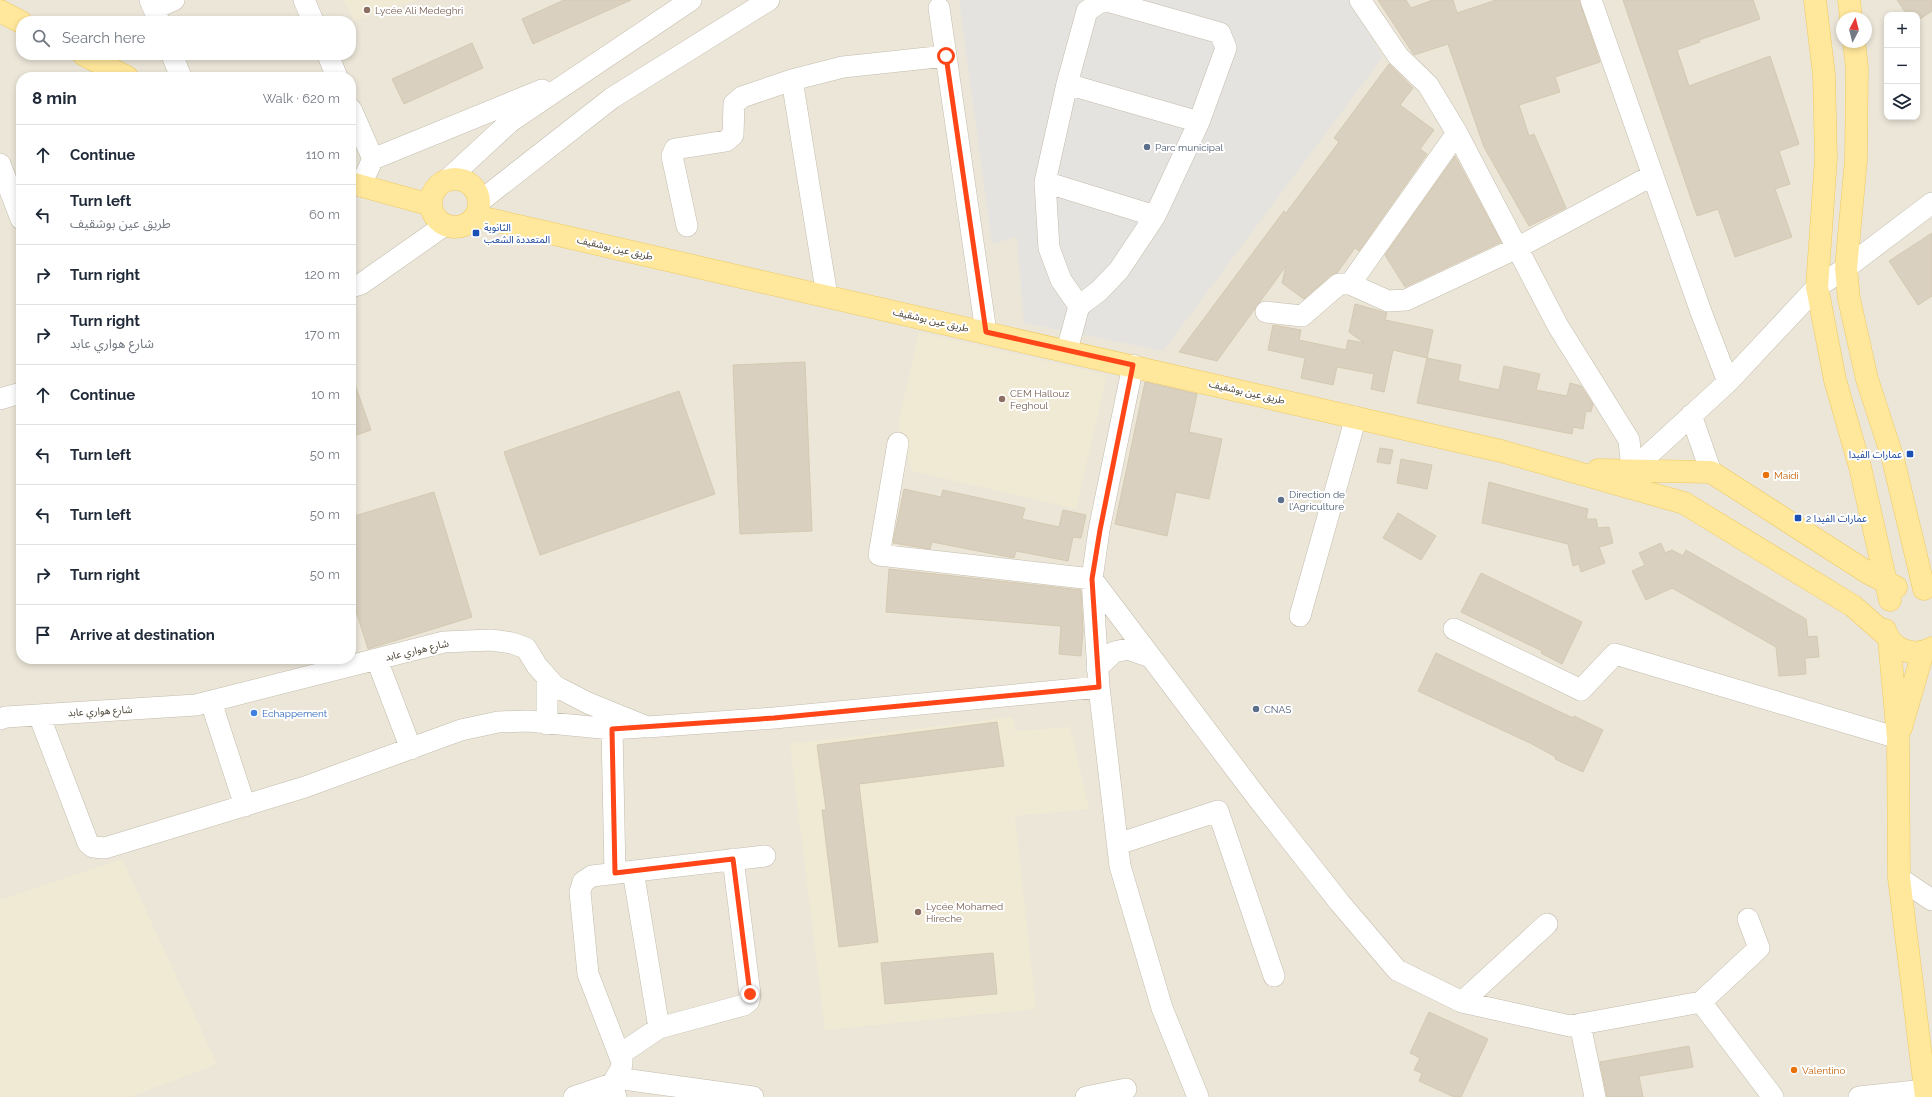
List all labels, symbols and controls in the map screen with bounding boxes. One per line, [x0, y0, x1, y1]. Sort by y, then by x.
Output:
marker: Lycée Ali Medeghri [362, 5, 372, 15]
place label: Lycée Ali Medeghri [375, 5, 463, 16]
north arrow [1836, 12, 1872, 48]
map controls [1884, 12, 1920, 120]
button: + [1884, 12, 1920, 48]
search box [16, 16, 356, 60]
icon: search [30, 27, 52, 49]
text: Search here [62, 29, 145, 47]
route start [937, 47, 955, 65]
button: − [1884, 48, 1920, 84]
button: layers [1884, 84, 1920, 120]
text: 8 min [32, 88, 77, 108]
text: Walk · 620 m [263, 91, 340, 106]
marker: Parc municipal [1142, 142, 1152, 152]
place label: Parc municipal [1155, 142, 1223, 153]
icon: ahead [32, 144, 54, 166]
text: Continue [70, 146, 135, 164]
text: 110 m [306, 147, 340, 162]
text: Turn left [70, 192, 131, 210]
icon: left [32, 204, 54, 226]
text: 60 m [309, 207, 340, 222]
text: طريق عين بوشقيف [70, 216, 171, 231]
place label: الثانوية المتعددة الشعب [484, 222, 550, 245]
marker: الثانوية المتعددة الشعب [471, 228, 481, 238]
street label: طريق عين بوشقيف [576, 234, 654, 263]
icon: right [32, 264, 54, 286]
text: Turn right [70, 266, 140, 284]
text: 120 m [304, 267, 340, 282]
street label: طريق عين بوشقيف [892, 306, 970, 335]
text: Turn right [70, 312, 140, 330]
icon: right [32, 324, 54, 346]
text: 170 m [304, 327, 340, 342]
text: شارع هواري عابد [70, 336, 154, 351]
street label: طريق عين بوشقيف [1208, 378, 1286, 407]
icon: ahead [32, 384, 54, 406]
text: Continue [70, 386, 135, 404]
text: 10 m [311, 387, 340, 402]
place label: CEM Hallouz Feghoul [1010, 388, 1069, 411]
marker: CEM Hallouz Feghoul [997, 394, 1007, 404]
icon: left [32, 444, 54, 466]
text: Turn left [70, 446, 131, 464]
text: 50 m [310, 447, 340, 462]
place label: عمارات الفيدا [1849, 449, 1902, 461]
marker: عمارات الفيدا [1905, 449, 1915, 459]
marker: Maidi [1761, 470, 1771, 480]
place label: Maidi [1774, 470, 1799, 481]
place label: Direction de l'Agriculture [1289, 489, 1345, 512]
marker: Direction de l'Agriculture [1276, 495, 1286, 505]
icon: left [32, 504, 54, 526]
text: Turn left [70, 506, 131, 524]
text: 50 m [310, 507, 340, 522]
marker: عمارات الفيدا 2 [1793, 513, 1803, 523]
place label: عمارات الفيدا 2 [1806, 513, 1867, 525]
icon: right [32, 564, 54, 586]
text: Turn right [70, 566, 140, 584]
text: 50 m [310, 567, 340, 582]
icon: arrive [32, 624, 54, 646]
text: Arrive at destination [70, 626, 215, 644]
street label: شارع هواري عابد [384, 637, 450, 665]
street label: شارع هواري عابد [67, 704, 133, 721]
marker: CNAS [1251, 704, 1261, 714]
place label: CNAS [1264, 704, 1291, 715]
marker: Echappement [249, 708, 259, 718]
place label: Echappement [262, 708, 328, 719]
place label: Lycée Mohamed Hireche [926, 901, 1003, 924]
marker: Lycée Mohamed Hireche [913, 907, 923, 917]
route end [741, 985, 759, 1003]
marker: Valentino [1789, 1065, 1799, 1075]
place label: Valentino [1802, 1065, 1845, 1076]

